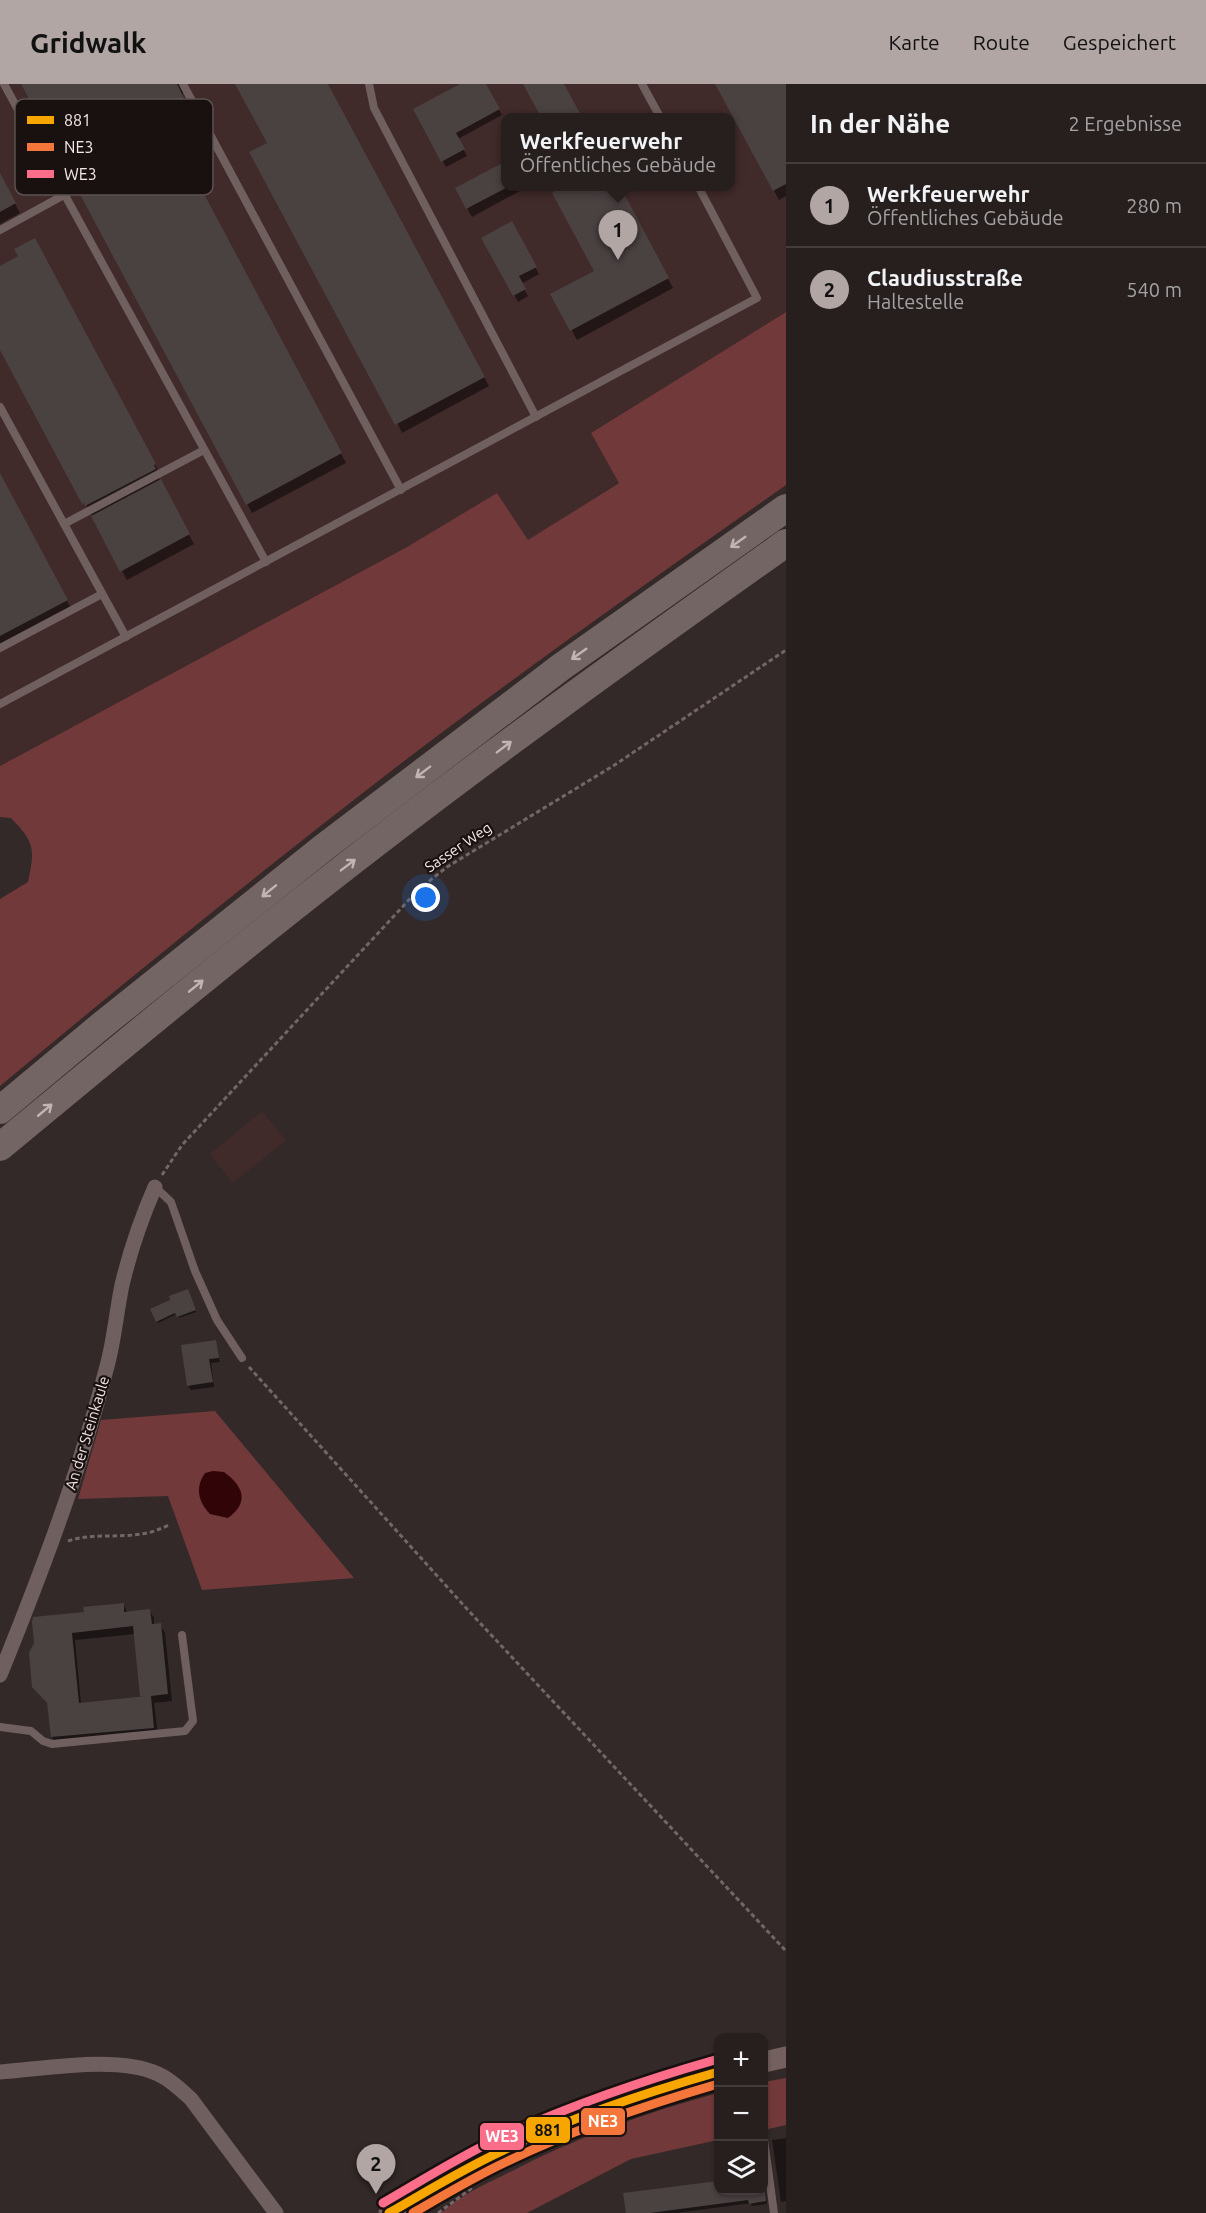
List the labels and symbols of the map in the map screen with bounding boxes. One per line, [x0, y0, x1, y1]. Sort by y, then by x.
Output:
legend [15, 99, 213, 195]
text: 881 [64, 111, 91, 129]
text: NE3 [64, 138, 93, 156]
text: WE3 [64, 165, 97, 183]
pin: 1 [598, 210, 638, 260]
one-way arrow [731, 536, 747, 548]
one-way arrow [571, 648, 588, 660]
one-way arrow [496, 741, 512, 754]
one-way arrow [416, 765, 432, 778]
street label: Sasser Weg [422, 819, 494, 875]
one-way arrow [340, 858, 356, 871]
your location [411, 883, 440, 912]
one-way arrow [261, 884, 277, 897]
one-way arrow [188, 980, 204, 993]
one-way arrow [37, 1103, 53, 1116]
street label: An der Steinkaule [62, 1374, 112, 1492]
line badge: NE3 [580, 2107, 626, 2136]
text: NE3 [588, 2112, 618, 2130]
line badge: 881 [525, 2116, 571, 2144]
text: 881 [534, 2121, 562, 2139]
line badge: WE3 [479, 2122, 525, 2151]
text: WE3 [485, 2127, 519, 2145]
pin: 2 [356, 2144, 395, 2194]

